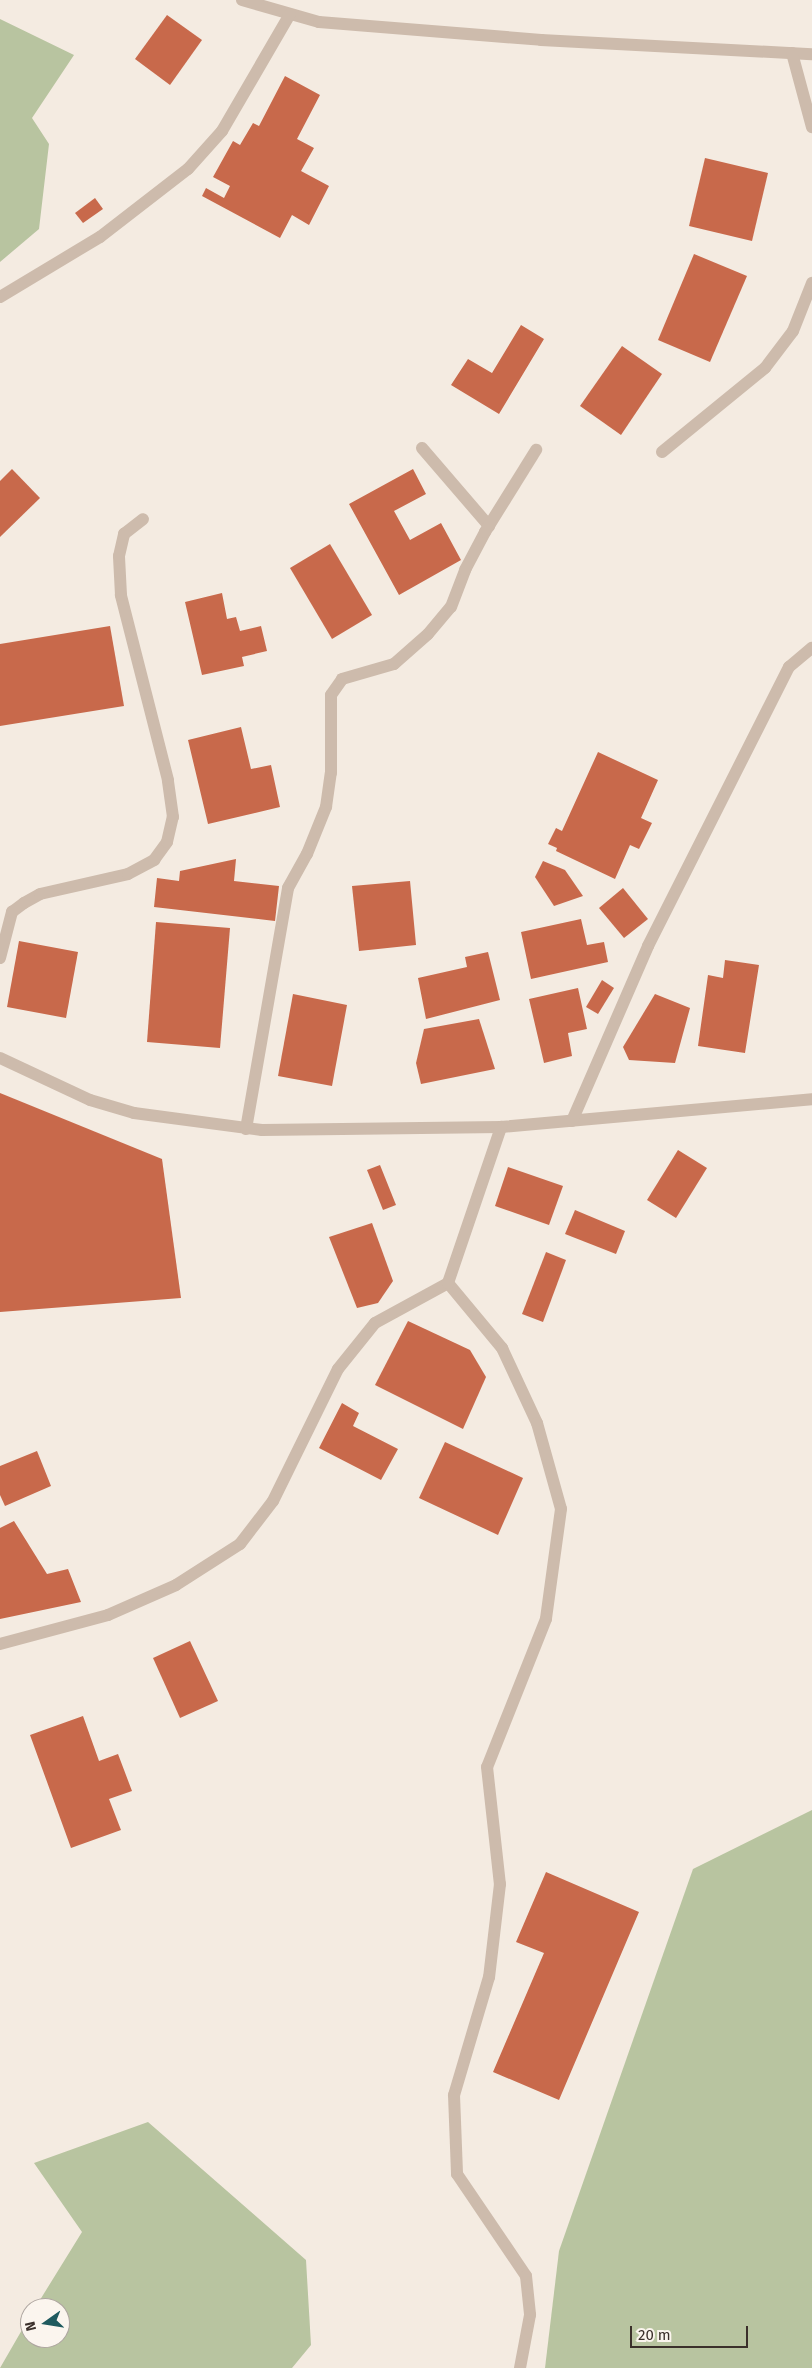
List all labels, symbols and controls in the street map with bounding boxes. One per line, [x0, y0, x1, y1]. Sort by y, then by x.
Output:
north arrow [20, 2298, 70, 2348]
scale bar [632, 2316, 750, 2348]
text: N [22, 2320, 40, 2333]
text: 20 m [638, 2326, 671, 2344]

